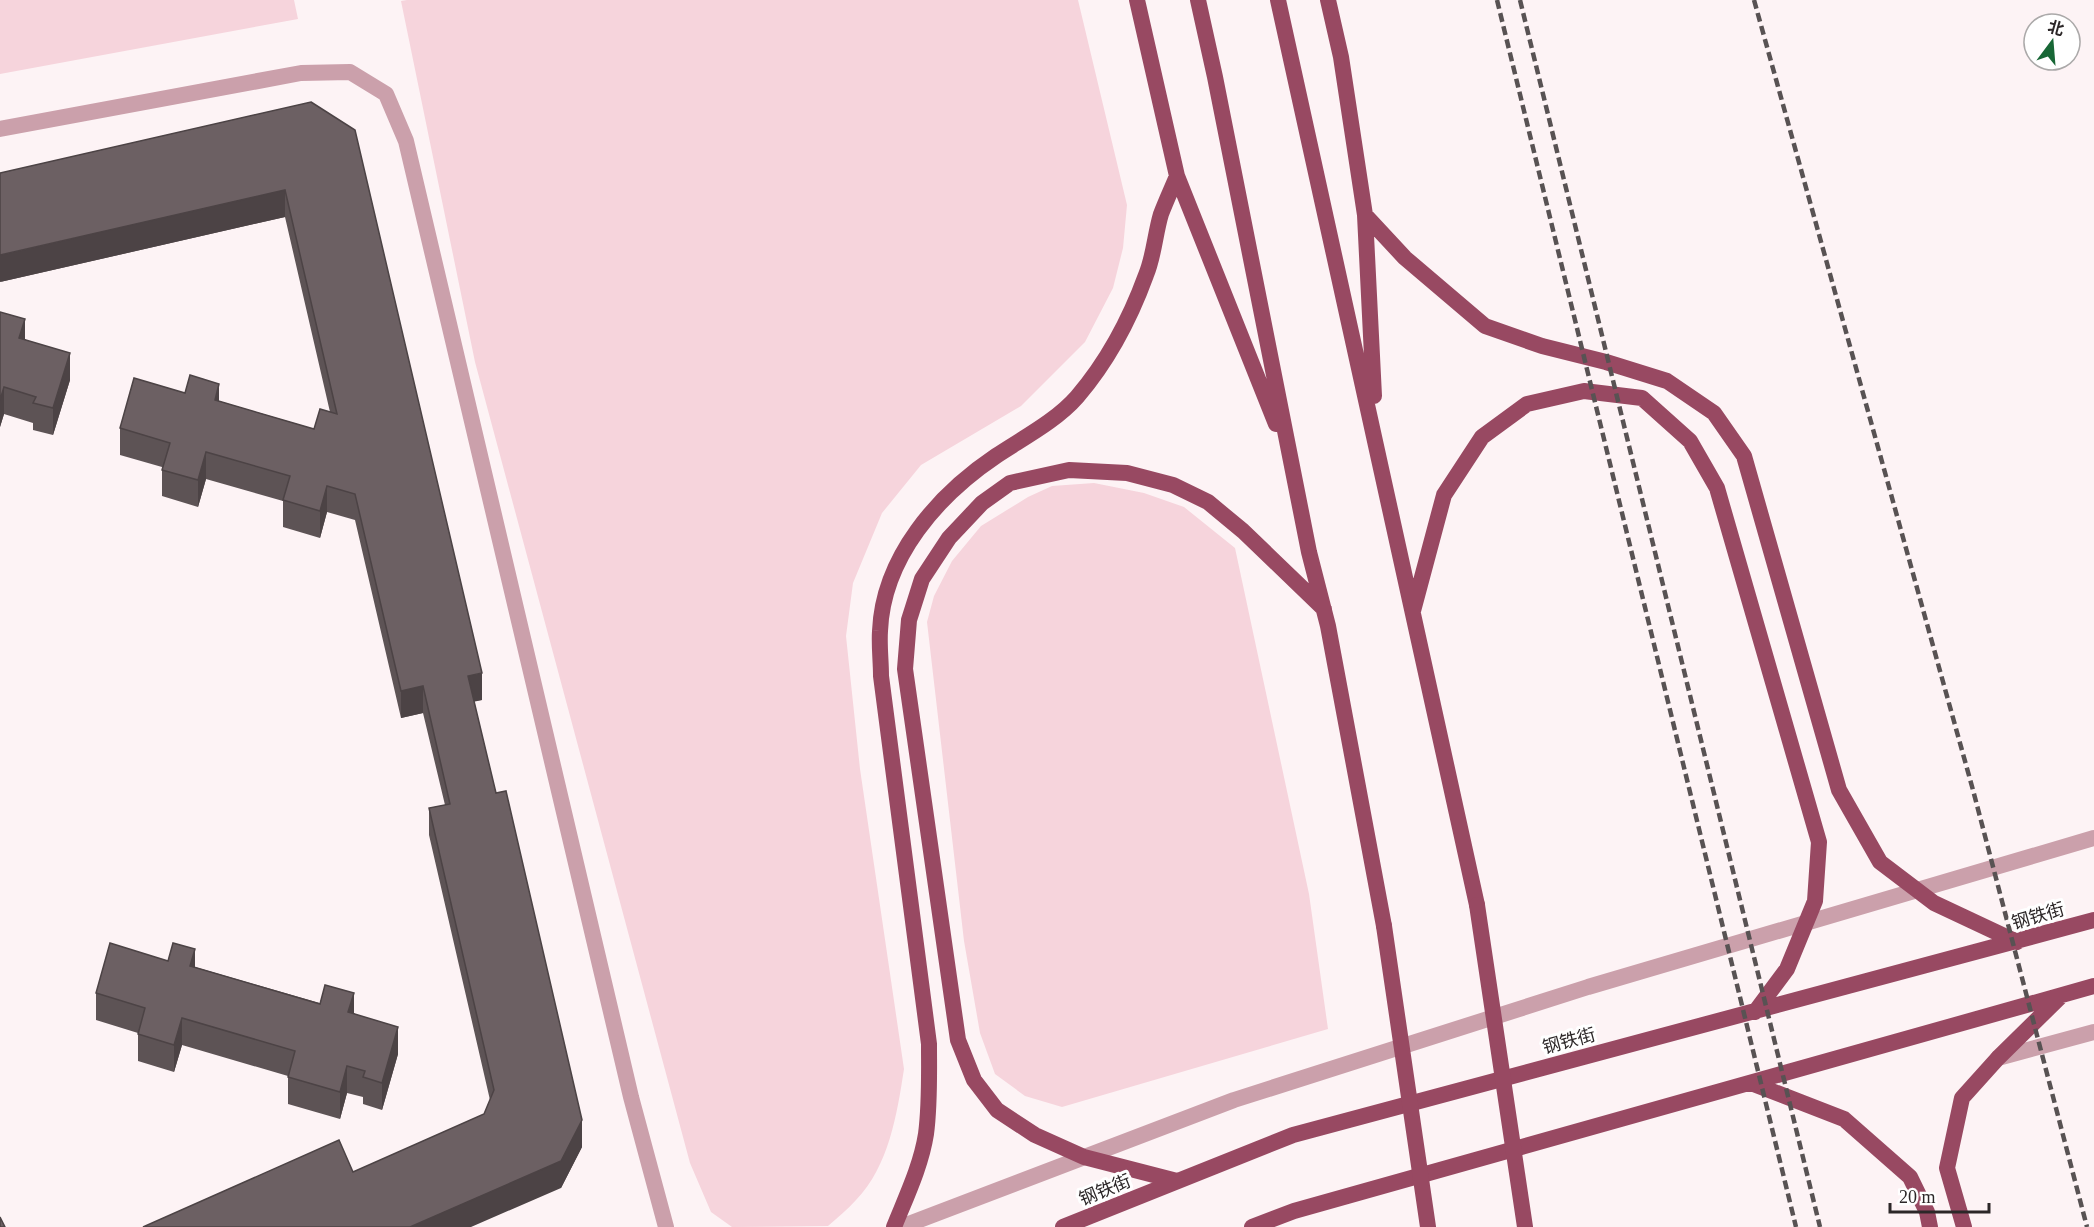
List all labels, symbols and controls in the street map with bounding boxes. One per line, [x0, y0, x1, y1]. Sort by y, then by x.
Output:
north arrow [2022, 12, 2082, 72]
text: 北 [2046, 18, 2066, 38]
street label: 钢铁街 [2009, 899, 2067, 933]
street label: 钢铁街 [1540, 1024, 1598, 1058]
street label: 钢铁街 [1076, 1171, 1134, 1209]
scale bar [1890, 1176, 1989, 1214]
text: 20 m [1899, 1187, 1936, 1207]

